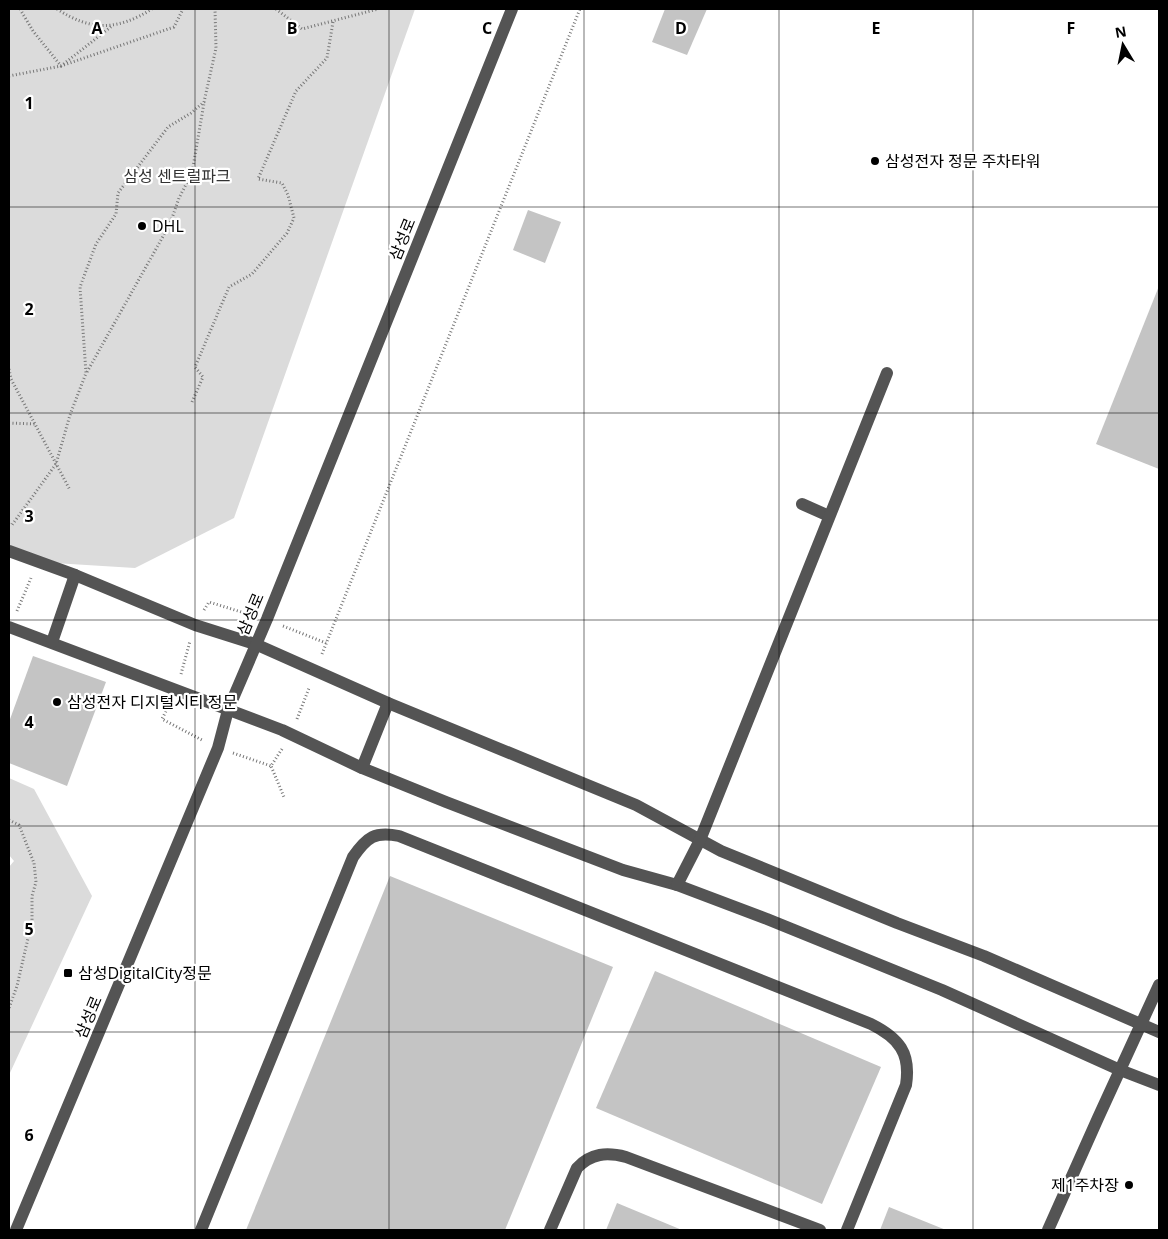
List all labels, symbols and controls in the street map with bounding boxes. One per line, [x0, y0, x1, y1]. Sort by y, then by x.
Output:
text: A [91, 17, 103, 39]
text: B [287, 17, 297, 39]
text: C [482, 17, 492, 39]
text: D [675, 17, 687, 39]
text: E [872, 17, 881, 39]
text: F [1067, 17, 1075, 39]
north arrow [1098, 20, 1148, 70]
text: N [1113, 21, 1128, 42]
text: 1 [24, 92, 34, 114]
place label: 삼성전자 정문 주차타워 [885, 150, 1041, 172]
marker: 삼성전자 정문 주차타워 [869, 155, 881, 167]
park label: 삼성 센트럴파크 [123, 165, 231, 187]
street label: 삼성로 [384, 214, 421, 264]
place label: DHL [152, 215, 184, 237]
marker: DHL [136, 220, 148, 232]
text: 2 [24, 298, 34, 320]
text: 3 [24, 505, 34, 527]
street label: 삼성로 [231, 589, 269, 639]
place label: 삼성전자 디지털시티 정문 [67, 691, 238, 713]
marker: 삼성전자 디지털시티 정문 [51, 696, 63, 708]
text: 4 [24, 711, 34, 733]
text: 5 [24, 918, 34, 940]
place label: 삼성DigitalCity정문 [78, 962, 212, 984]
marker: 삼성DigitalCity정문 [62, 967, 74, 979]
street label: 삼성로 [69, 992, 107, 1042]
text: 6 [24, 1124, 34, 1146]
place label: 제1주차장 [1051, 1174, 1119, 1196]
marker: 제1주차장 [1123, 1179, 1135, 1191]

